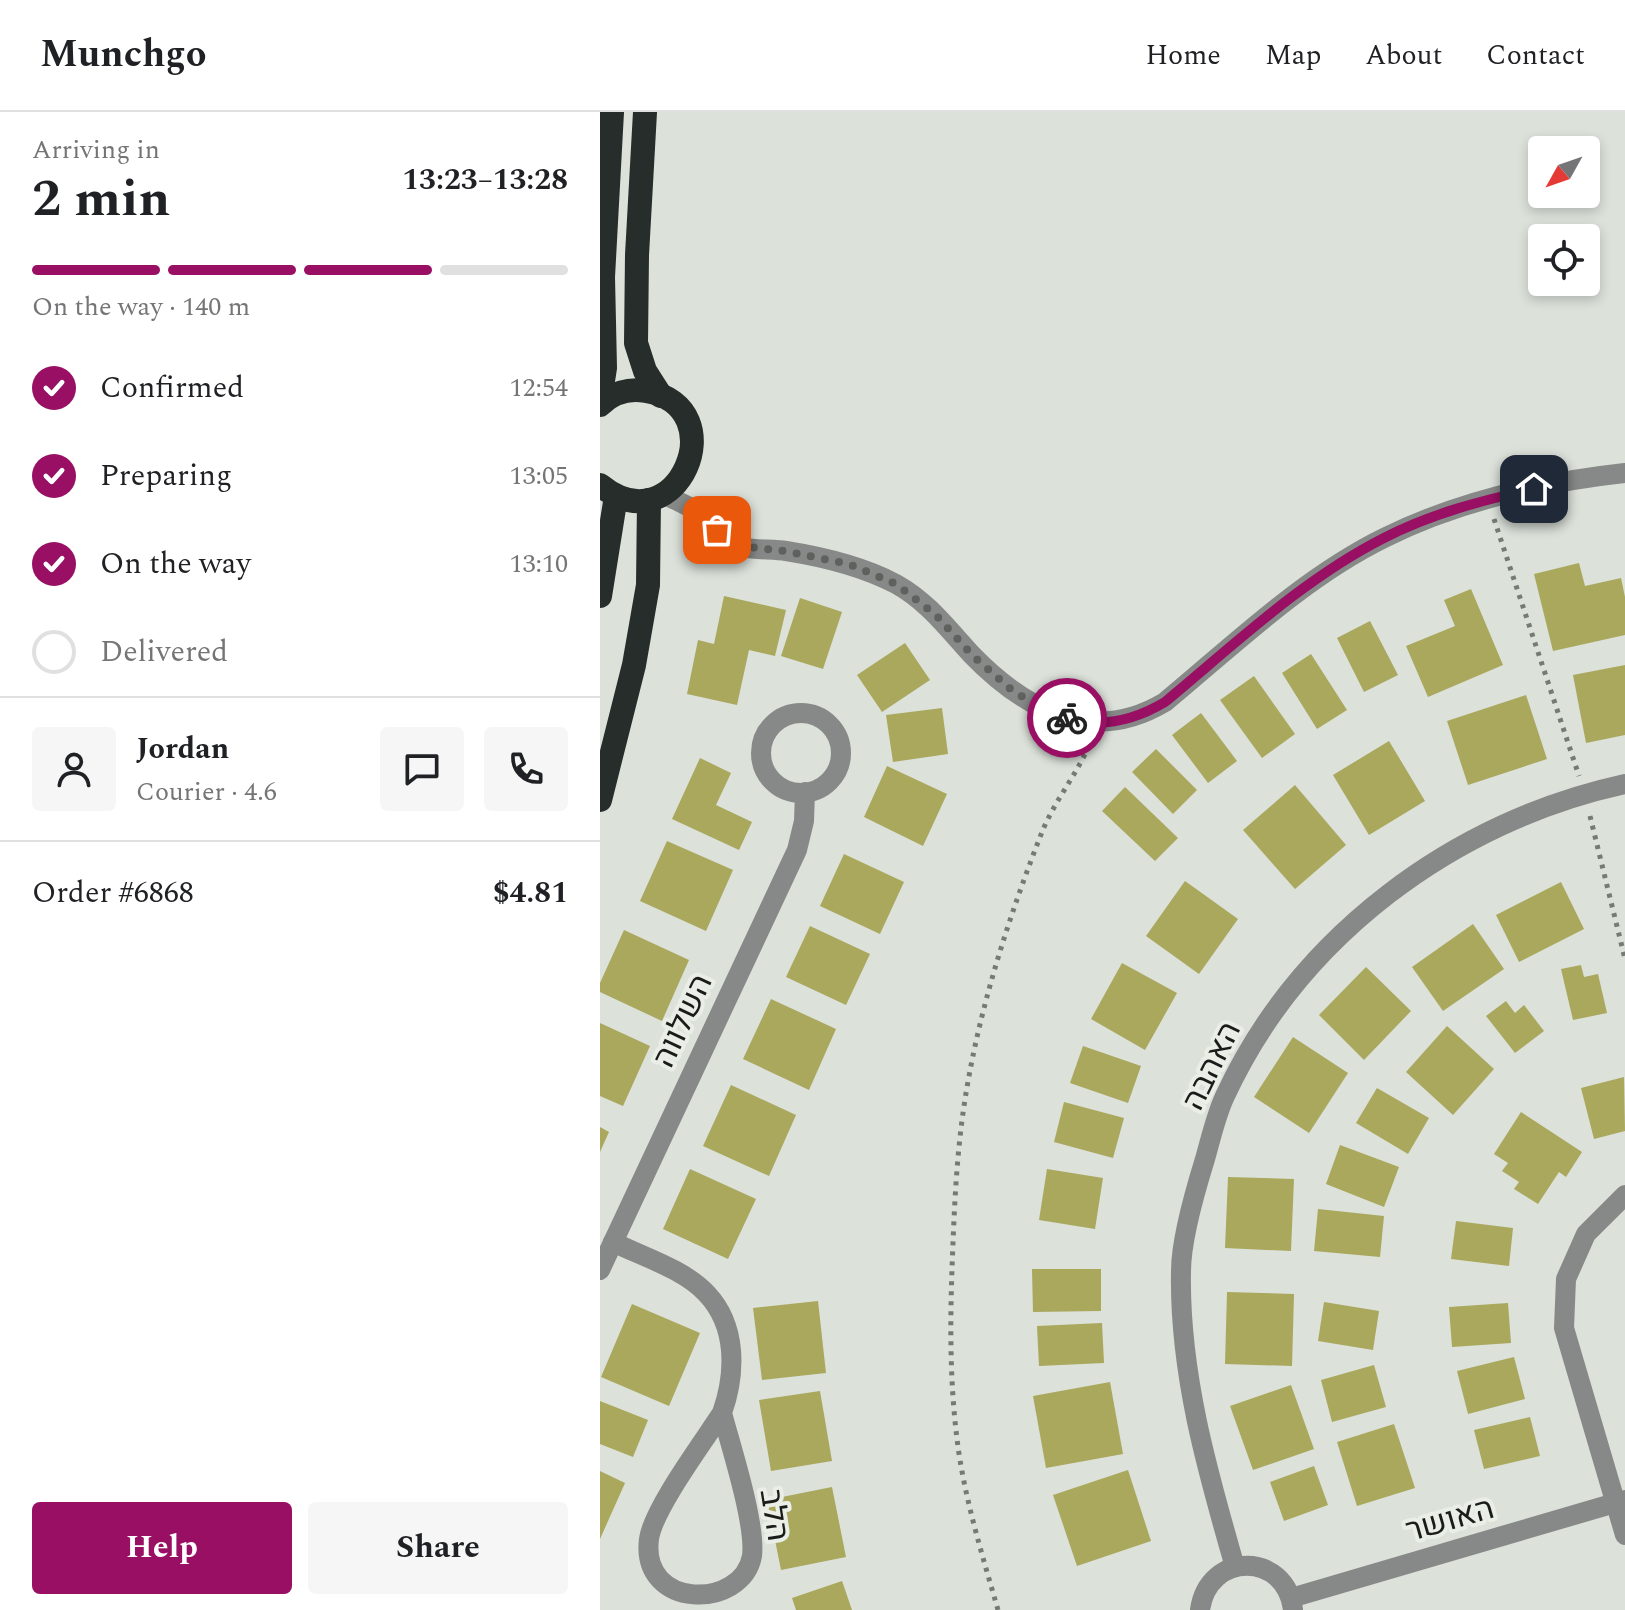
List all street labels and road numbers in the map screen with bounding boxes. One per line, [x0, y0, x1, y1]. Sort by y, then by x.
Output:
street label: השלווה [640, 966, 726, 1076]
street label: האהבה [1169, 1013, 1255, 1119]
street label: האושר [1400, 1484, 1500, 1556]
street label: הלב [746, 1485, 802, 1545]

